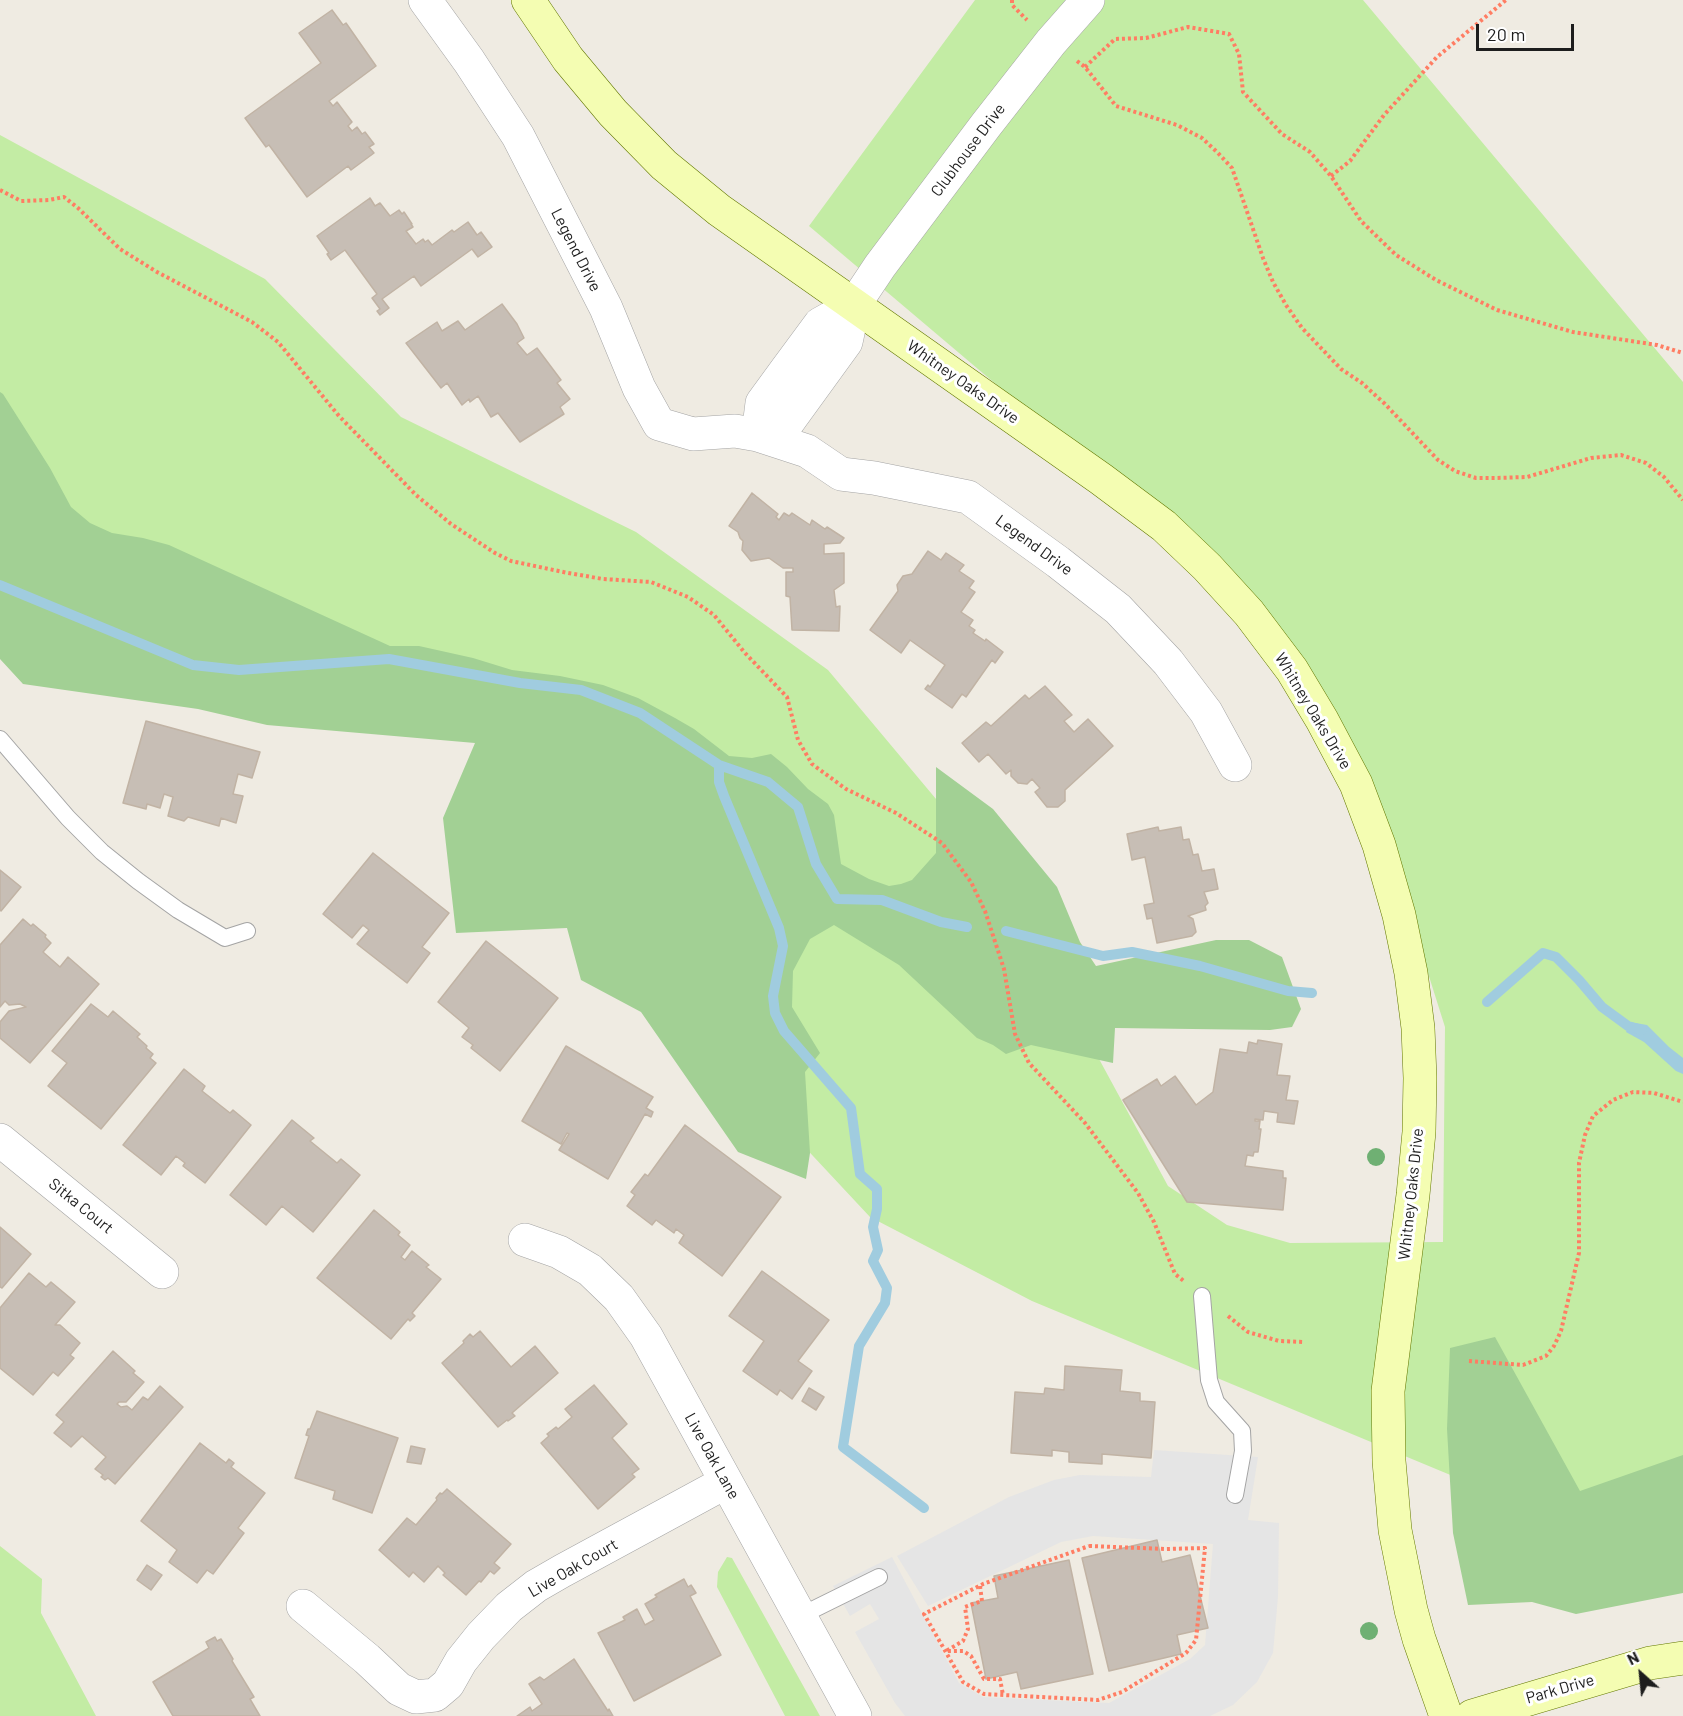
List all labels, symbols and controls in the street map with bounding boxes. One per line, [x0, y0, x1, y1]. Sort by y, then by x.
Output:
scale bar [1479, 12, 1576, 50]
text: 20 m [1487, 23, 1525, 45]
street label: Clubhouse Drive [927, 100, 1009, 200]
street label: Legend Drive [547, 205, 605, 295]
street label: Whitney Oaks Drive [903, 336, 1023, 428]
street label: Legend Drive [992, 511, 1076, 579]
street label: Whitney Oaks Drive [1271, 649, 1355, 773]
street label: Whitney Oaks Drive [1395, 1127, 1427, 1261]
street label: Sitka Court [45, 1174, 117, 1238]
street label: Live Oak Lane [680, 1409, 744, 1503]
street label: Live Oak Court [525, 1535, 621, 1601]
north arrow [1611, 1644, 1671, 1704]
text: N [1624, 1647, 1642, 1668]
street label: Park Drive [1524, 1670, 1596, 1708]

